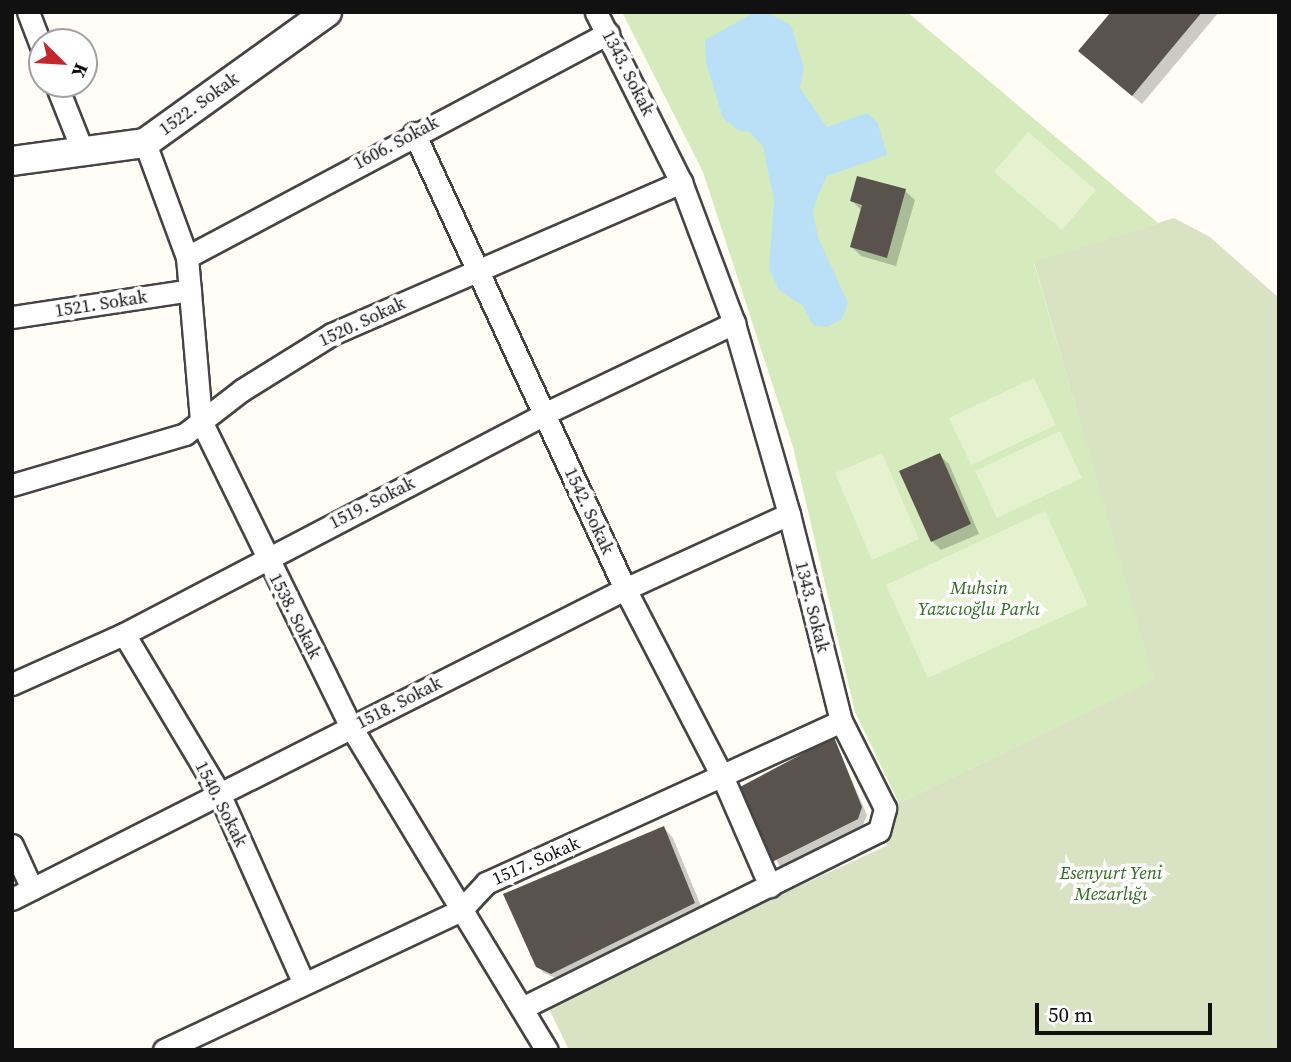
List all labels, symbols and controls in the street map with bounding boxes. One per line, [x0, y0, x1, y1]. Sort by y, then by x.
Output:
street label: 1343. Sokak [597, 27, 659, 119]
north arrow [28, 28, 98, 98]
text: K [66, 59, 95, 82]
street label: 1522. Sokak [155, 68, 243, 140]
street label: 1606. Sokak [350, 112, 442, 174]
street label: 1521. Sokak [53, 286, 149, 322]
street label: 1520. Sokak [315, 292, 409, 352]
street label: 1542. Sokak [559, 464, 619, 558]
street label: 1519. Sokak [326, 472, 418, 534]
street label: 1343. Sokak [790, 559, 834, 655]
street label: 1538. Sokak [264, 570, 326, 662]
park label: Muhsin Yazıcıoğlu Parkı [918, 578, 1040, 620]
street label: 1518. Sokak [353, 672, 445, 734]
street label: 1540. Sokak [190, 758, 252, 850]
street label: 1517. Sokak [489, 832, 583, 890]
park label: Esenyurt Yeni Mezarlığı [1060, 863, 1162, 906]
scale bar [1039, 988, 1216, 1032]
text: 50 m [1048, 1000, 1093, 1029]

